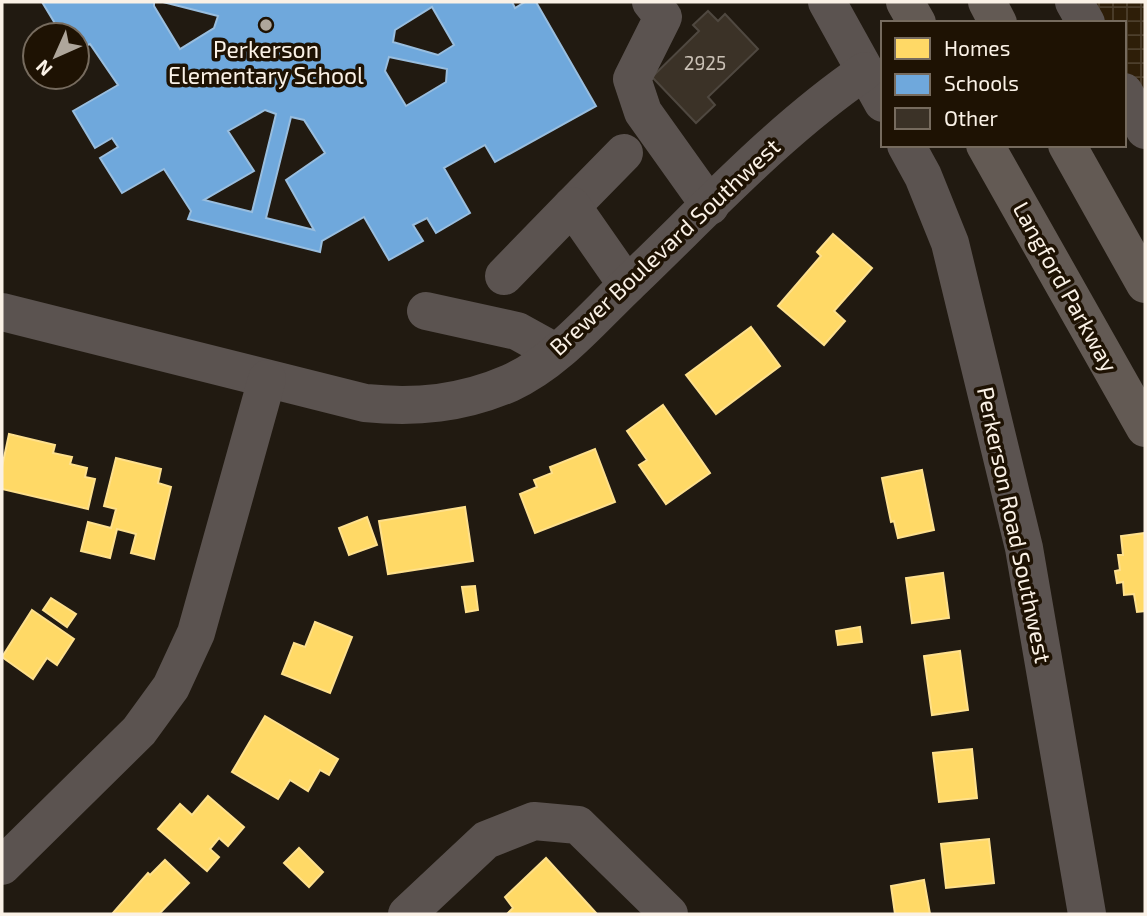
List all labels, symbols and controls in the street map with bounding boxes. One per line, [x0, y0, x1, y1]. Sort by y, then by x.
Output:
marker: Perkerson Elementary School [258, 17, 274, 33]
north arrow [21, 21, 91, 91]
legend [881, 21, 1126, 147]
place label: Perkerson Elementary School [168, 35, 364, 89]
text: Homes [944, 35, 1010, 60]
house number: 2925 [684, 51, 726, 74]
text: N [31, 55, 57, 81]
text: Schools [944, 70, 1019, 95]
text: Other [944, 105, 999, 130]
street label: Brewer Boulevard Southwest [543, 132, 786, 361]
street label: Langford Parkway [1008, 197, 1124, 377]
street label: Perkerson Road Southwest [972, 384, 1058, 666]

